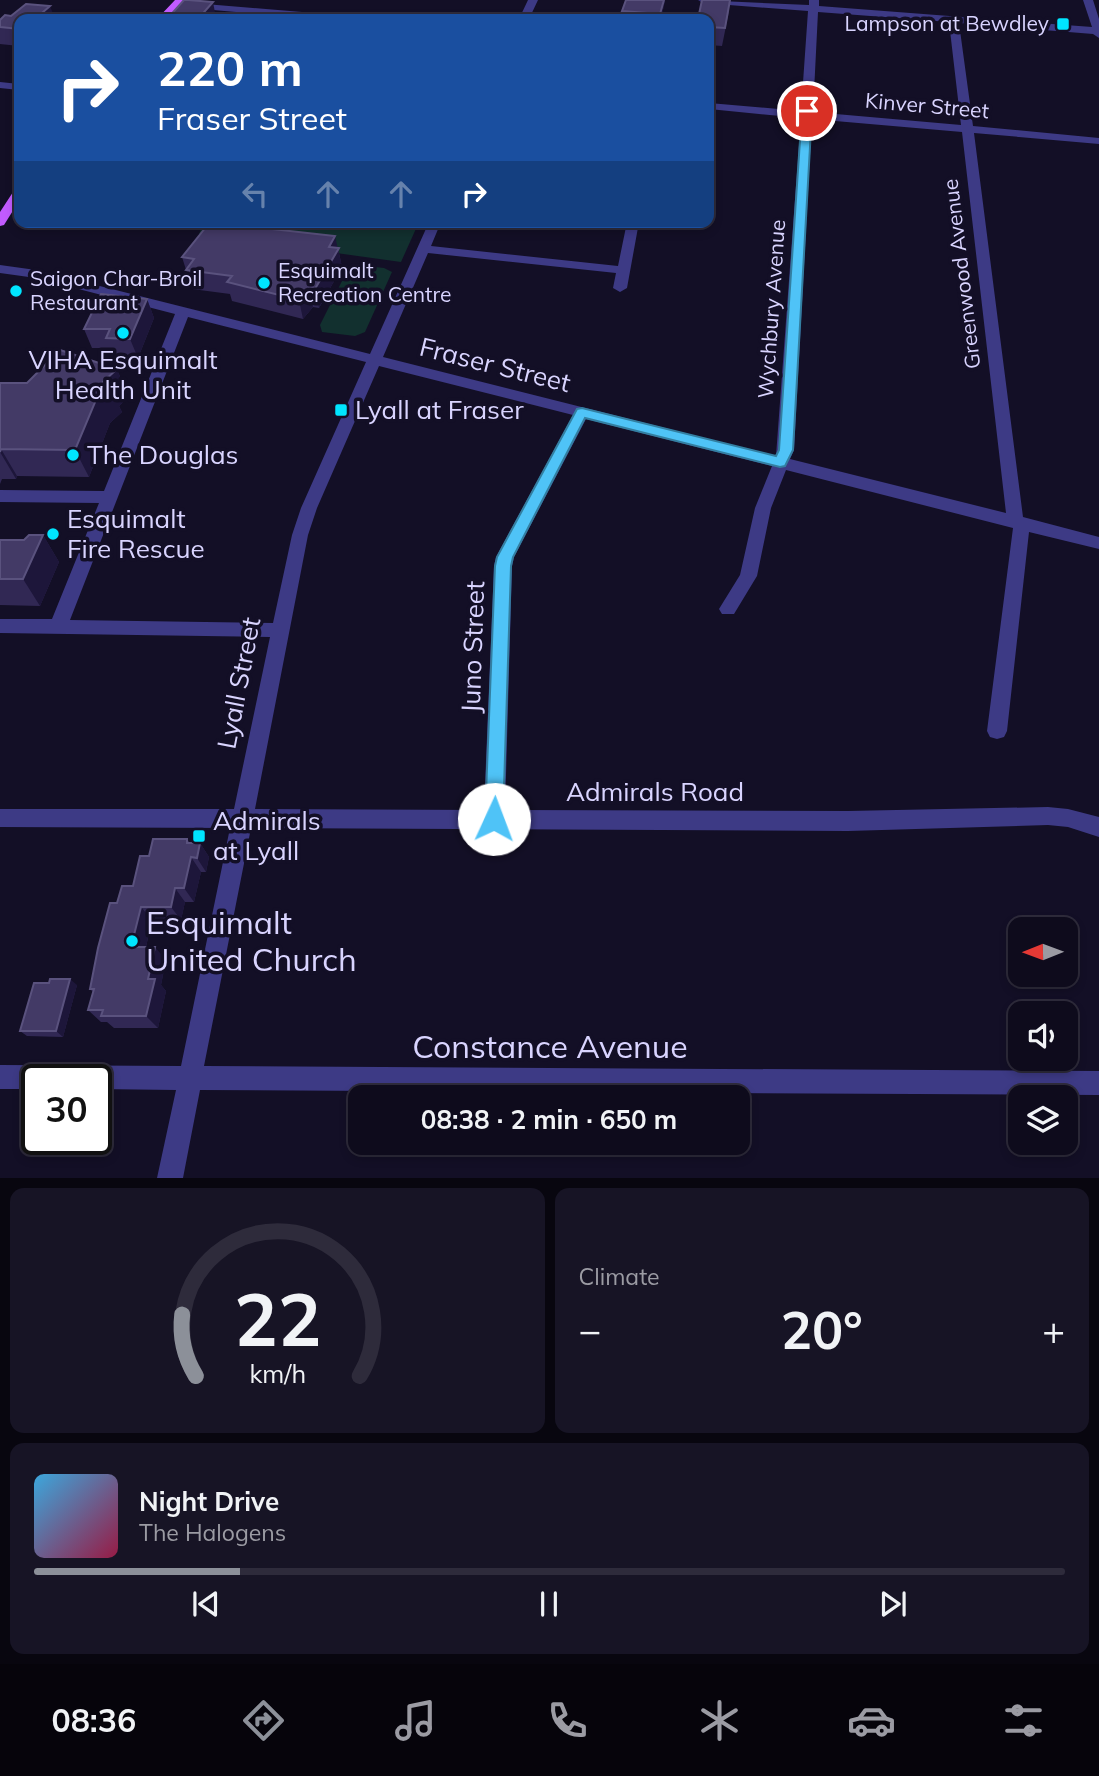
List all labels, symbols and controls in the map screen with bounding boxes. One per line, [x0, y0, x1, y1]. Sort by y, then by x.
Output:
place label: Lampson at Bewdley [845, 10, 1049, 36]
marker: Lampson at Bewdley [1055, 16, 1071, 32]
text: 220 m [157, 37, 303, 98]
icon: right [42, 42, 133, 133]
pin [777, 81, 837, 141]
street label: Kinver Street [864, 87, 990, 123]
icon: arrive [788, 92, 826, 130]
text: Fraser Street [157, 98, 347, 138]
icon: left [236, 175, 274, 213]
icon: ahead [309, 175, 347, 213]
icon: ahead [382, 175, 420, 213]
icon: right [455, 175, 493, 213]
street label: Greenwood Avenue [936, 178, 986, 371]
street label: Wychbury Avenue [752, 219, 790, 399]
place label: Esquimalt Recreation Centre [278, 257, 451, 307]
place label: Saigon Char-Broil Restaurant [30, 265, 202, 315]
marker: Esquimalt Recreation Centre [256, 275, 272, 291]
marker: Saigon Char-Broil Restaurant [8, 283, 24, 299]
marker: VIHA Esquimalt Health Unit [115, 325, 131, 341]
street label: Fraser Street [416, 330, 574, 399]
place label: VIHA Esquimalt Health Unit [28, 343, 218, 406]
place label: Lyall at Fraser [355, 393, 524, 426]
marker: Lyall at Fraser [333, 402, 349, 418]
place label: The Douglas [87, 438, 239, 471]
marker: The Douglas [65, 447, 81, 463]
place label: Esquimalt Fire Rescue [67, 502, 205, 565]
marker: Esquimalt Fire Rescue [45, 526, 61, 542]
street label: Juno Street [454, 580, 491, 714]
street label: Lyall Street [210, 614, 267, 751]
street label: Admirals Road [566, 775, 744, 808]
position arrow [457, 782, 531, 856]
place label: Admirals at Lyall [213, 804, 321, 867]
marker: Admirals at Lyall [191, 828, 207, 844]
place label: Esquimalt United Church [146, 902, 357, 979]
north arrow [1008, 917, 1078, 987]
map controls [1008, 917, 1078, 1155]
marker: Esquimalt United Church [124, 933, 140, 949]
button: sound [1008, 1001, 1078, 1071]
street label: Constance Avenue [412, 1026, 688, 1066]
speed limit sign: 30 [21, 1064, 112, 1155]
button: layers [1008, 1085, 1078, 1155]
text: 08:38 · 2 min · 650 m [421, 1103, 677, 1136]
text: Climate [579, 1262, 660, 1291]
text: 22 [234, 1274, 321, 1365]
text: 20° [781, 1297, 863, 1362]
text: − [579, 1306, 601, 1354]
text: + [1042, 1306, 1065, 1354]
text: km/h [249, 1358, 306, 1389]
text: Night Drive [139, 1485, 279, 1518]
text: The Halogens [139, 1518, 286, 1547]
icon: previous [187, 1585, 225, 1623]
icon: pause [530, 1585, 568, 1623]
icon: next [874, 1585, 912, 1623]
icon: directions [239, 1696, 288, 1745]
icon: music [391, 1696, 440, 1745]
icon: phone [543, 1696, 592, 1745]
icon: climate [695, 1696, 744, 1745]
icon: car [847, 1696, 896, 1745]
icon: filters [999, 1696, 1048, 1745]
text: 08:36 [51, 1700, 136, 1740]

